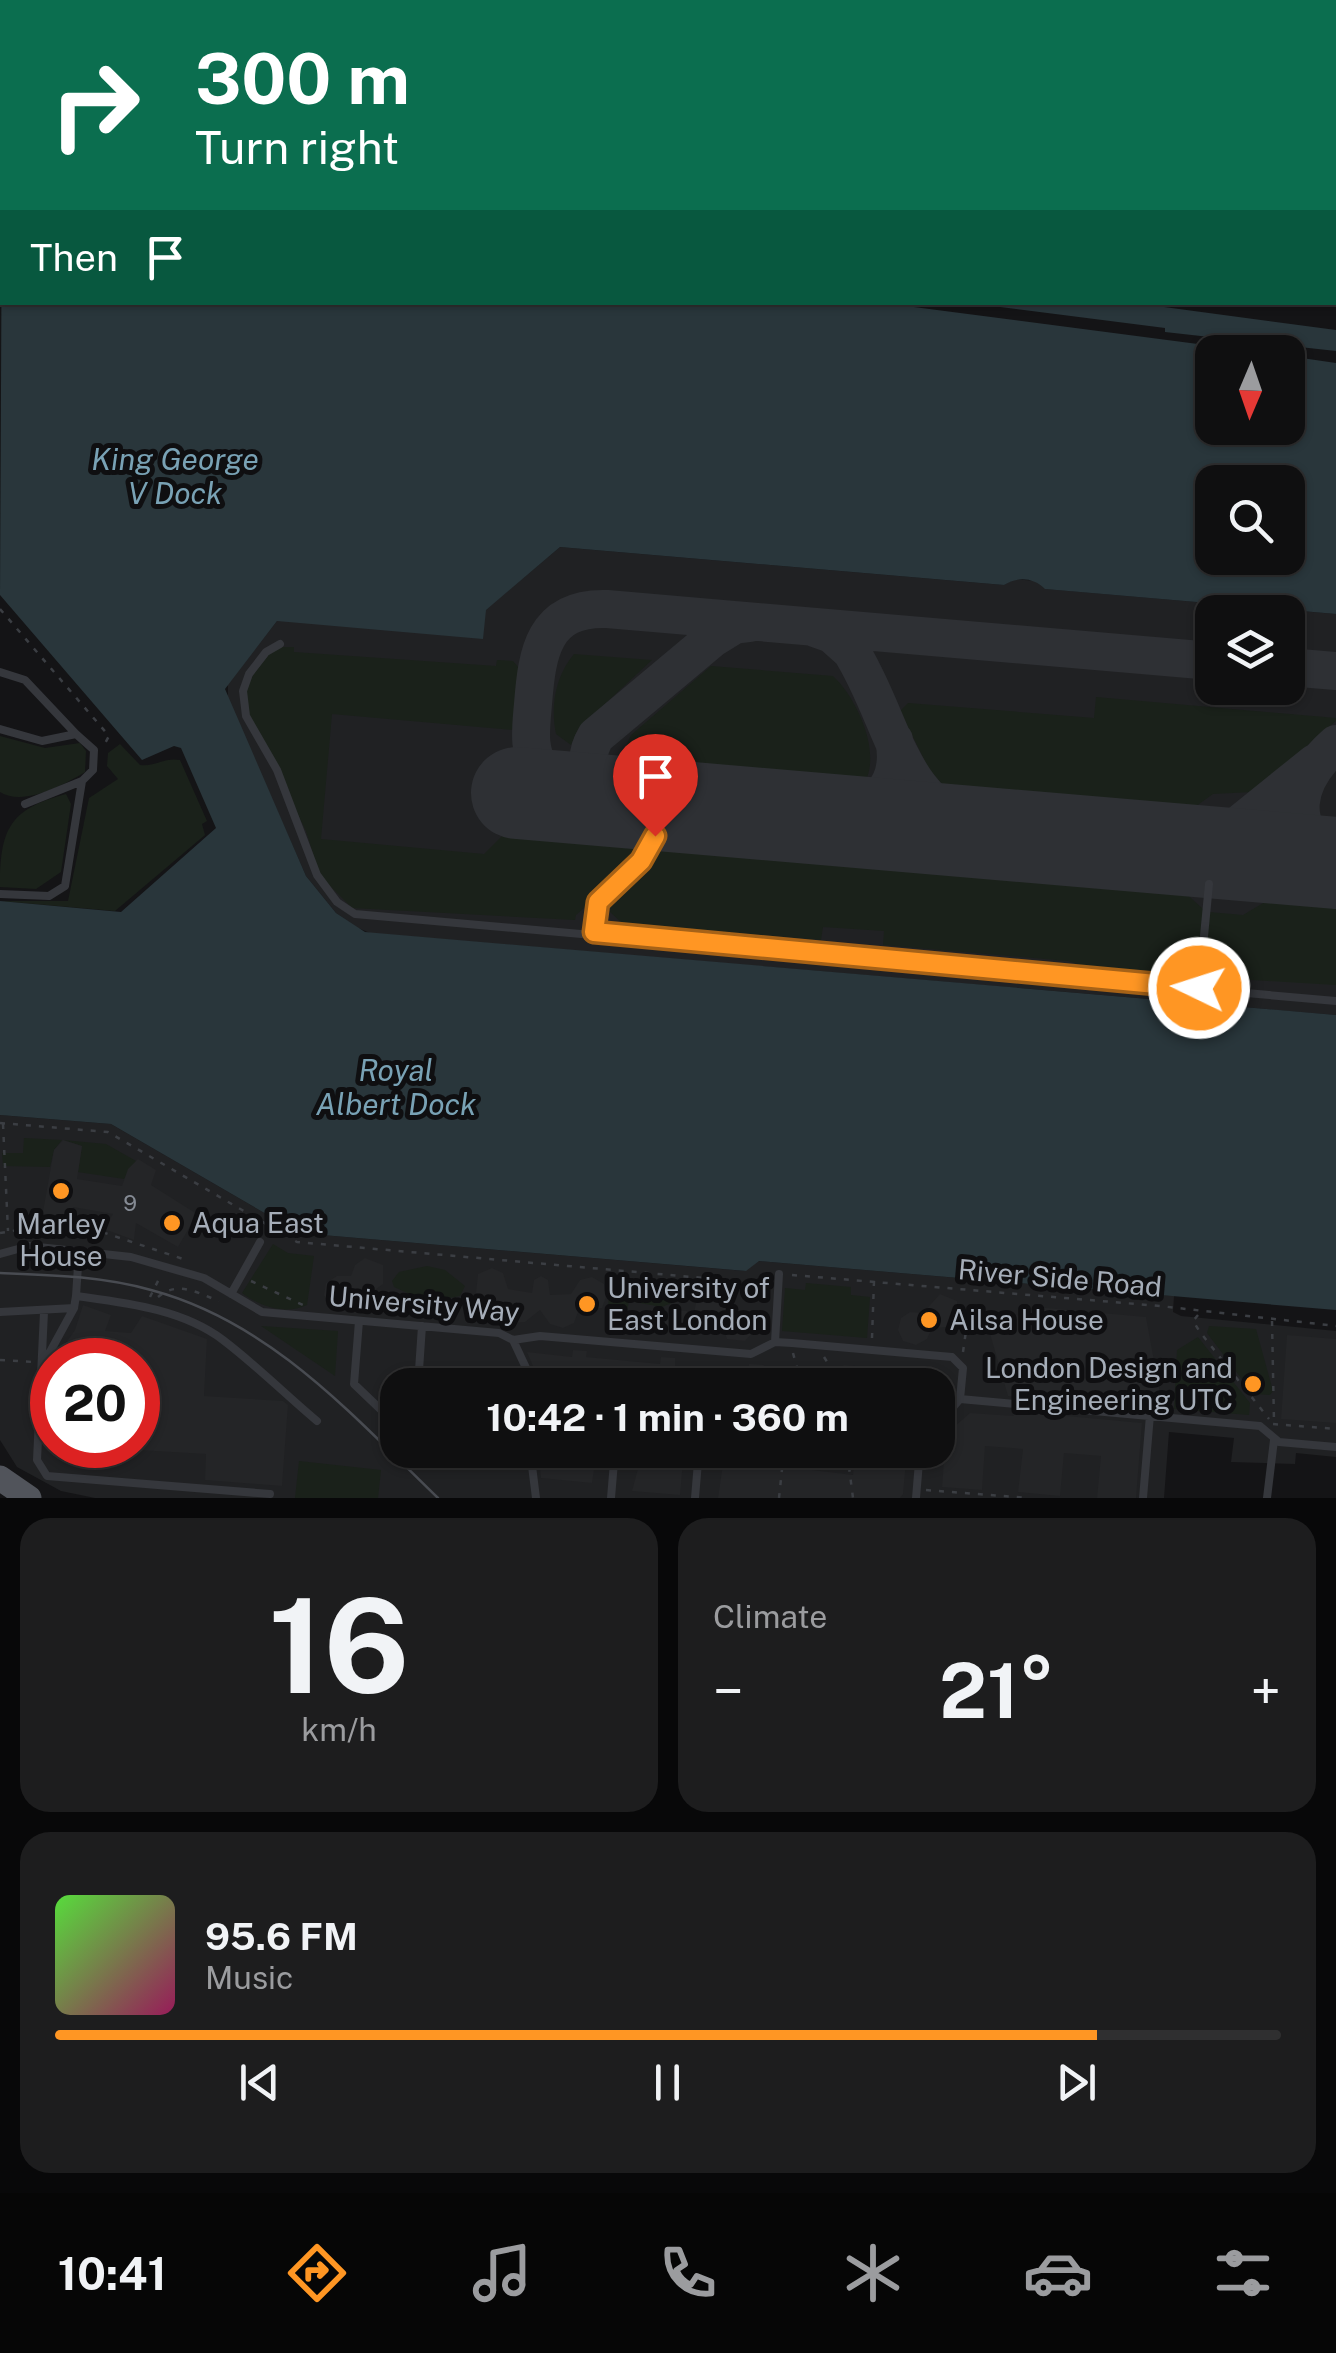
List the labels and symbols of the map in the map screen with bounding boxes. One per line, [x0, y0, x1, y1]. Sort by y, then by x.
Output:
north arrow [1195, 335, 1305, 445]
water label: King George V Dock [91, 441, 259, 511]
pin [613, 734, 698, 837]
position arrow [1147, 936, 1251, 1040]
water label: Royal Albert Dock [316, 1052, 477, 1122]
marker: Marley House [50, 1180, 72, 1202]
house number: 9 [123, 1190, 137, 1216]
place label: Aqua East [192, 1206, 324, 1239]
place label: Marley House [16, 1207, 106, 1272]
marker: Aqua East [161, 1212, 183, 1234]
street label: River Side Road [957, 1252, 1163, 1303]
place label: University of East London [607, 1271, 770, 1336]
street label: University Way [327, 1279, 521, 1328]
marker: University of East London [576, 1293, 598, 1315]
place label: Ailsa House [949, 1303, 1104, 1336]
marker: Ailsa House [918, 1309, 940, 1331]
speed limit sign: 20 [30, 1338, 160, 1468]
place label: London Design and Engineering UTC [985, 1351, 1233, 1416]
marker: London Design and Engineering UTC [1242, 1373, 1264, 1395]

